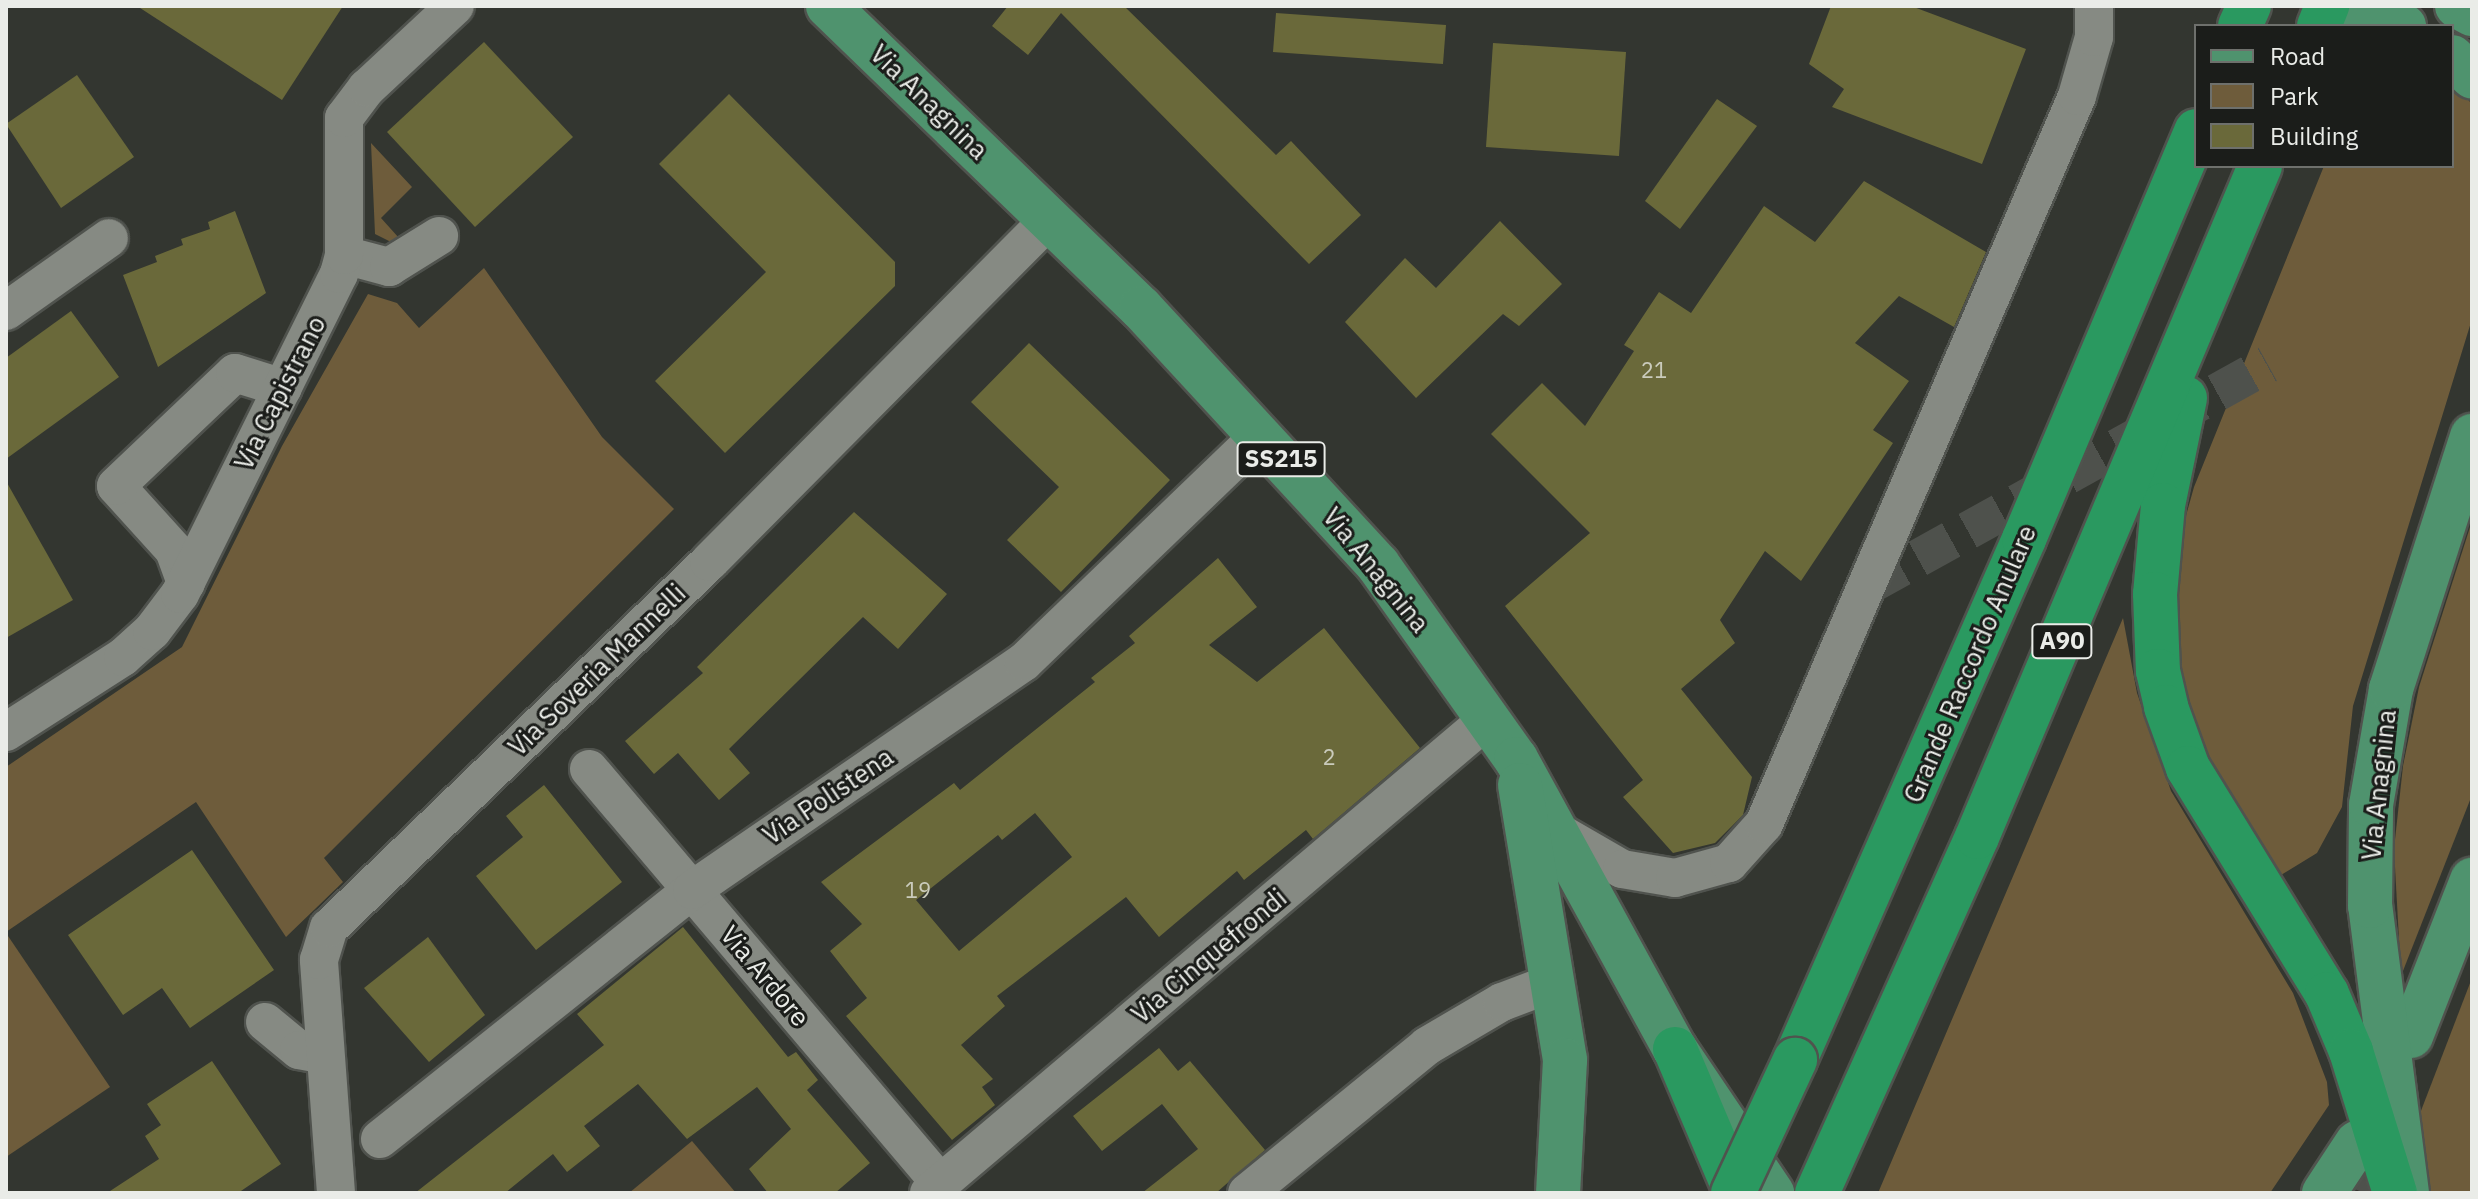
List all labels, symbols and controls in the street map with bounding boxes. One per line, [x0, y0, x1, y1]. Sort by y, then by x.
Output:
legend [2194, 24, 2454, 168]
street label: Via Anagnina [864, 38, 994, 166]
text: Road [2270, 40, 2325, 72]
text: Park [2270, 80, 2319, 112]
text: Building [2270, 120, 2358, 152]
street label: Via Capistrano [228, 311, 332, 475]
house number: 21 [1641, 357, 1667, 383]
road number: SS215 [1235, 439, 1327, 479]
street label: Via Anagnina [1316, 501, 1436, 639]
street label: Grande Raccordo Anulare [1897, 521, 2043, 807]
street label: Via Soveria Mannelli [502, 577, 692, 763]
road number: A90 [2030, 621, 2094, 661]
street label: Via Anagnina [2356, 708, 2402, 862]
street label: Via Polistena [757, 741, 899, 851]
house number: 2 [1322, 744, 1336, 770]
house number: 19 [905, 877, 931, 903]
street label: Via Cinquefrondi [1125, 882, 1293, 1030]
street label: Via Ardore [714, 919, 816, 1033]

